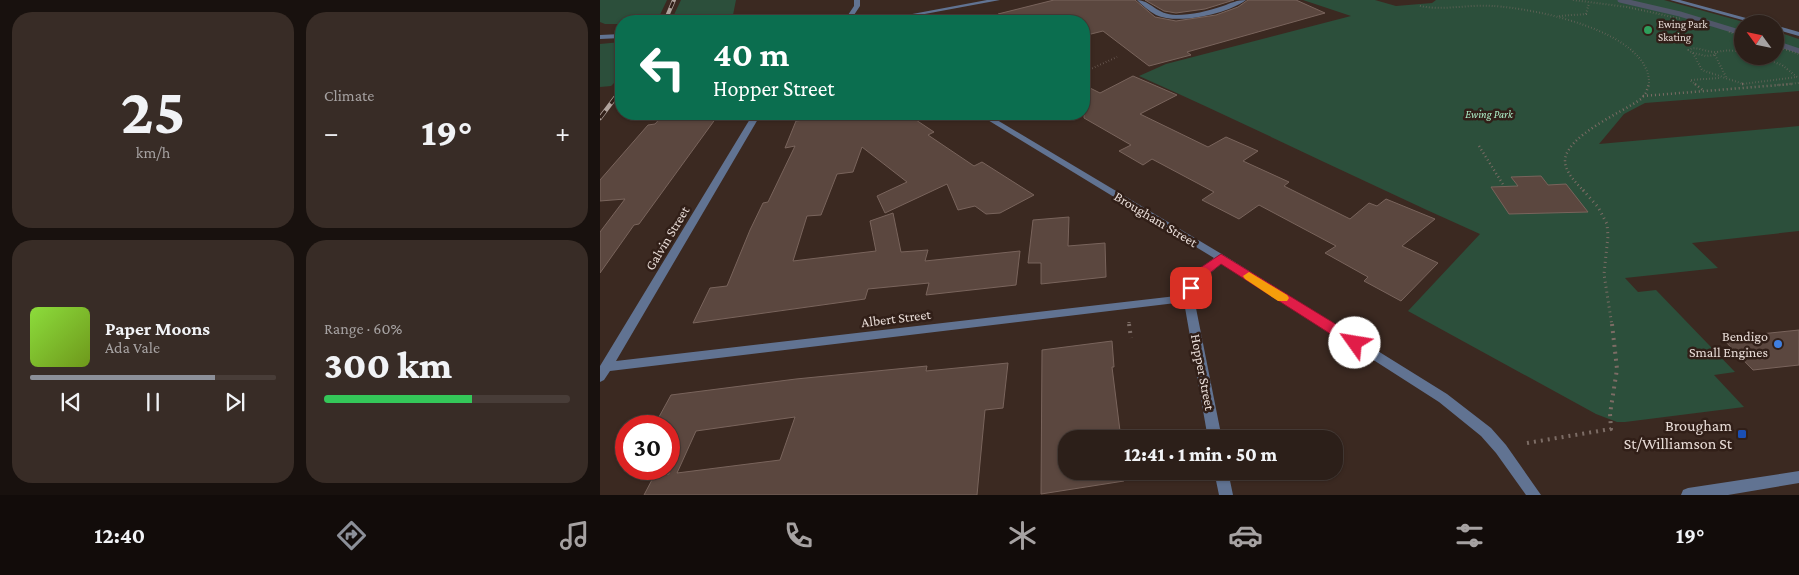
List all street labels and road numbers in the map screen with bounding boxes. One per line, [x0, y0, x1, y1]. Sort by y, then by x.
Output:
street label: Brougham Street [1112, 188, 1201, 250]
street label: Galvin Street [642, 203, 693, 273]
street label: Albert Street [860, 306, 932, 330]
street label: Hopper Street [1188, 332, 1218, 412]

